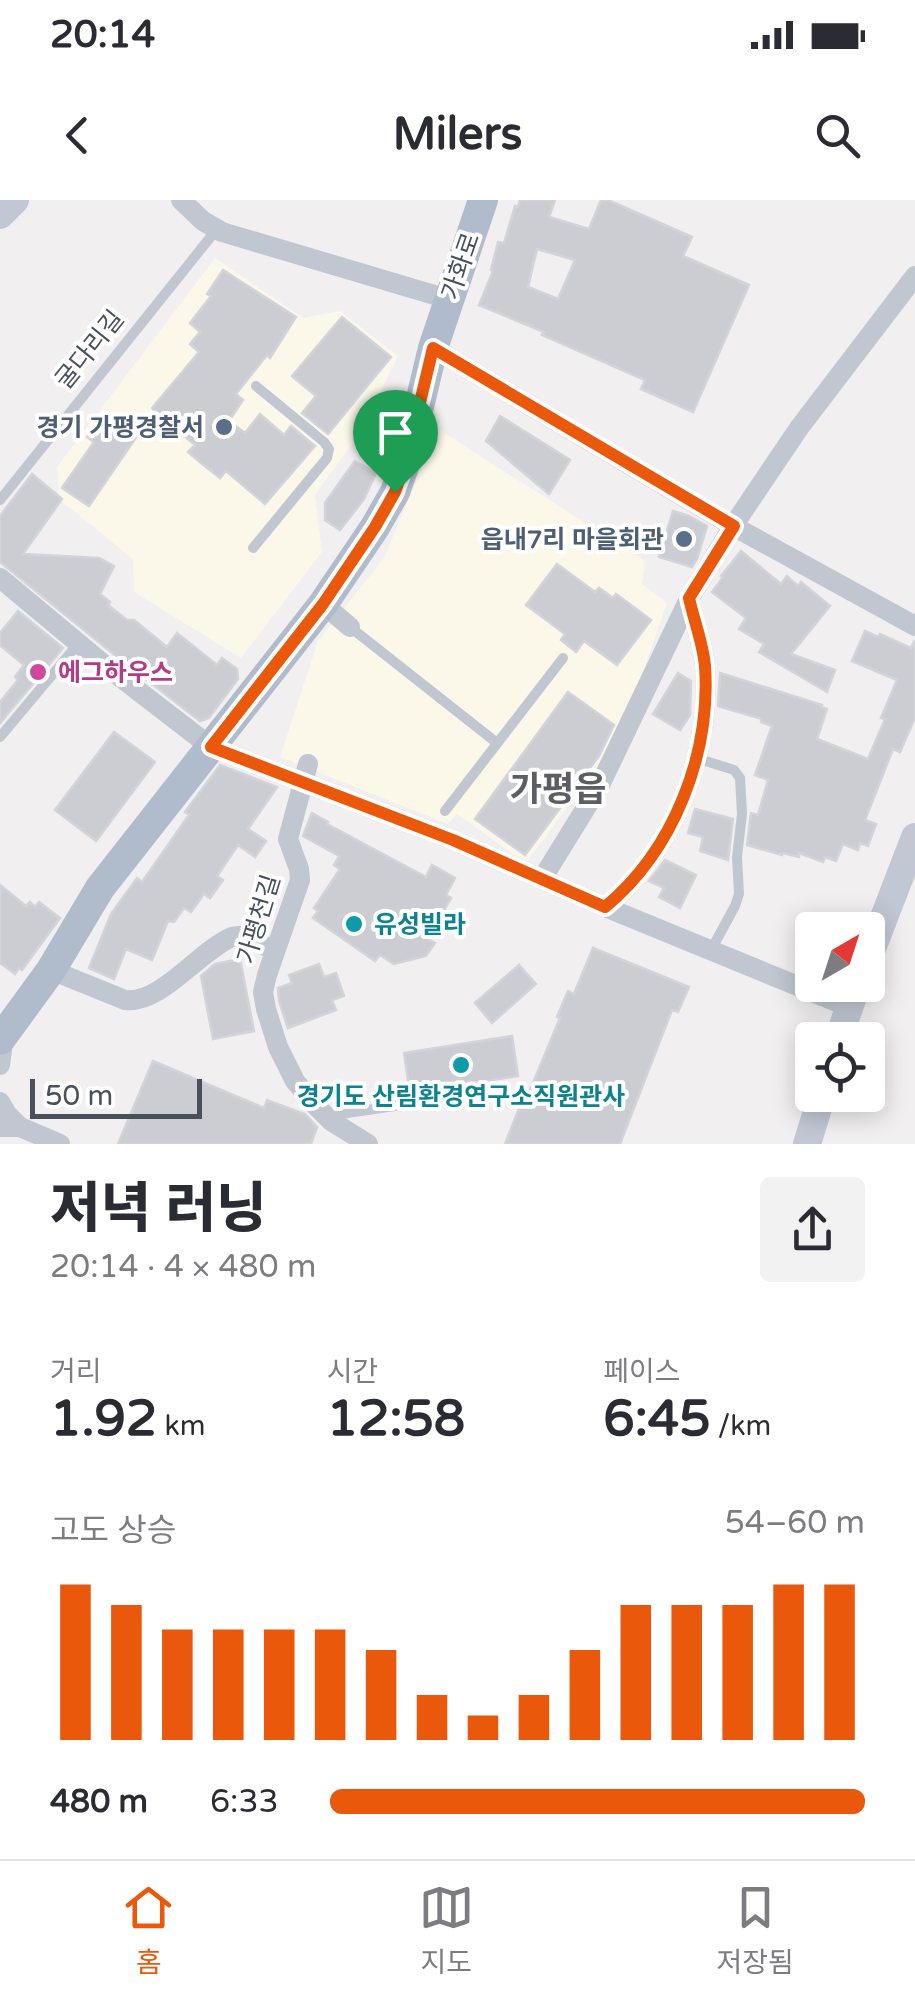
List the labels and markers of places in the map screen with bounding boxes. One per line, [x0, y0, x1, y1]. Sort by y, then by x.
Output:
pin [353, 390, 438, 493]
place label: 경기 가평경찰서 [36, 413, 204, 443]
marker: 경기 가평경찰서 [213, 416, 235, 438]
place label: 읍내7리 마을회관 [481, 525, 664, 555]
marker: 읍내7리 마을회관 [673, 528, 695, 550]
place label: 에그하우스 [58, 658, 173, 688]
marker: 에그하우스 [27, 661, 49, 683]
place label: 유성빌라 [374, 910, 466, 940]
marker: 유성빌라 [343, 913, 365, 935]
marker: 경기도 산림환경연구소직원관사 [450, 1054, 472, 1076]
place label: 경기도 산림환경연구소직원관사 [297, 1082, 625, 1112]

